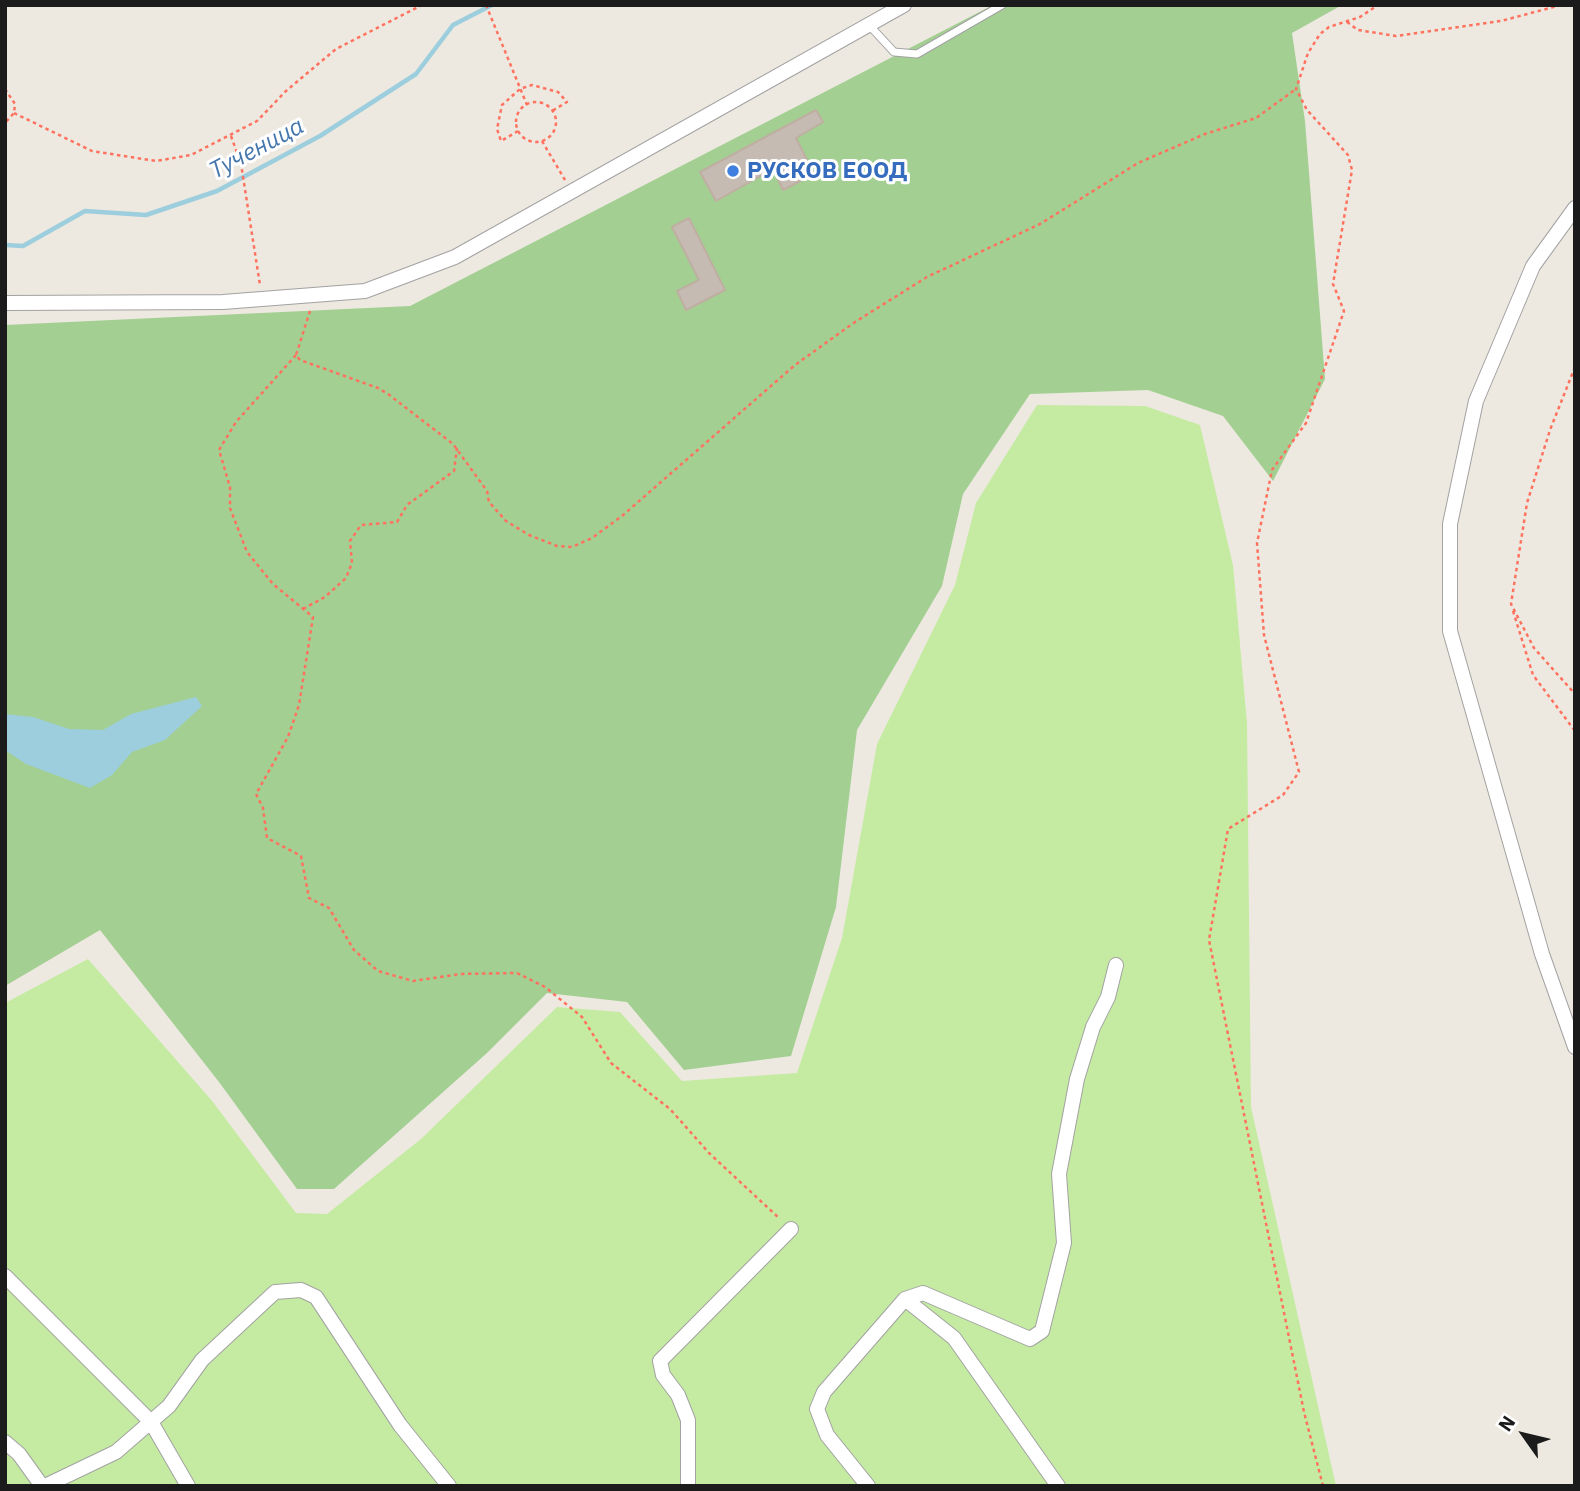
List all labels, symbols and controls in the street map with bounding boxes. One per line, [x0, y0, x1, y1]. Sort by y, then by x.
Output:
water label: Тученица [205, 112, 309, 186]
place label: РУСКОВ ЕООД [747, 157, 907, 185]
marker: РУСКОВ ЕООД [725, 163, 741, 179]
north arrow [1489, 1400, 1559, 1470]
text: N [1493, 1411, 1520, 1436]

